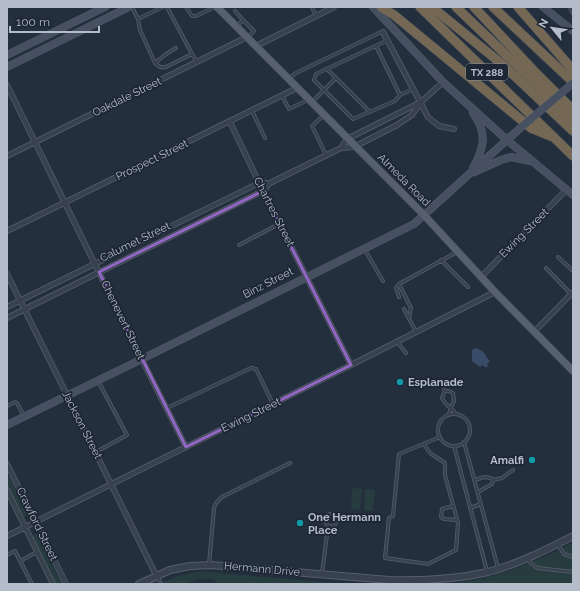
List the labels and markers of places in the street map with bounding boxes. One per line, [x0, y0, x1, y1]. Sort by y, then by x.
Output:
place label: Esplanade [408, 376, 464, 389]
marker: Esplanade [395, 377, 405, 387]
place label: Amalfi [490, 454, 524, 467]
marker: Amalfi [527, 455, 537, 465]
place label: One Hermann Place [308, 511, 381, 537]
marker: One Hermann Place [295, 518, 305, 528]

